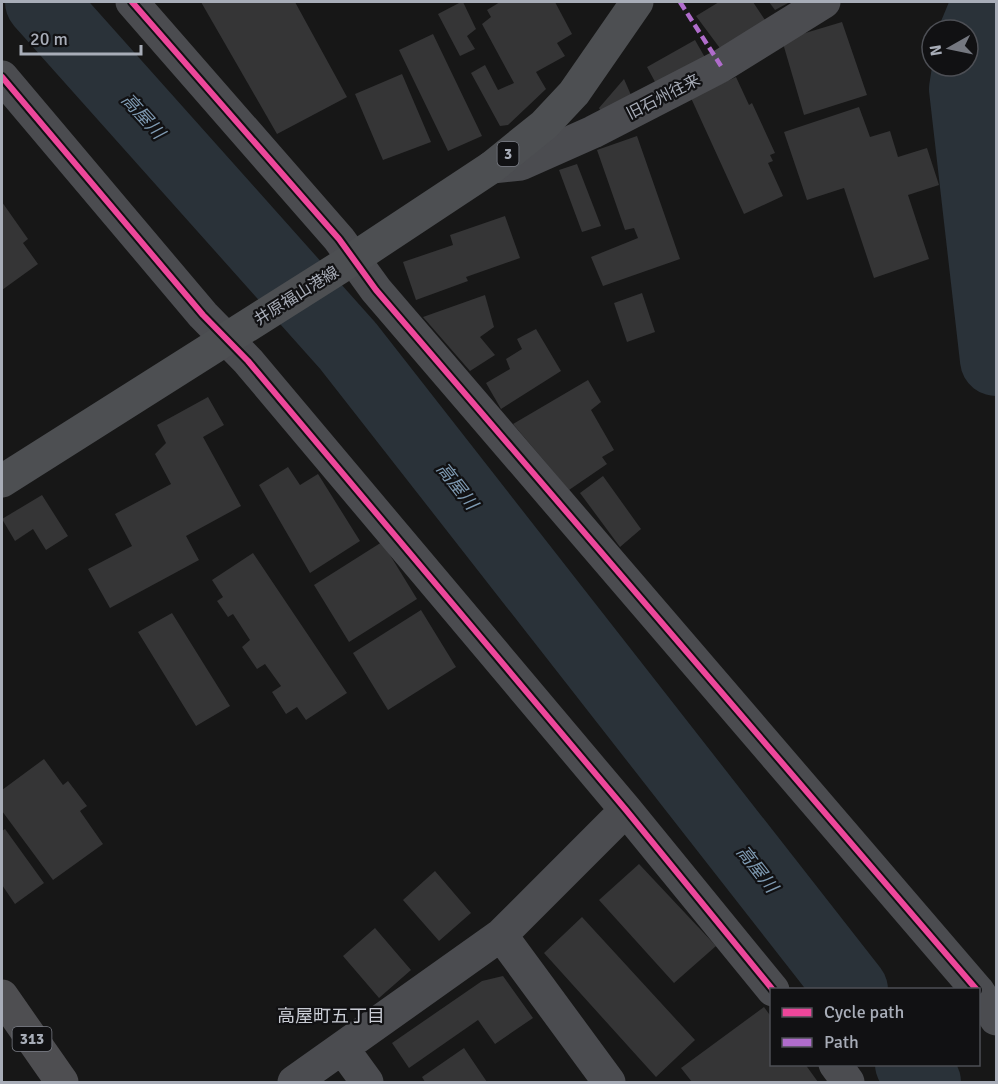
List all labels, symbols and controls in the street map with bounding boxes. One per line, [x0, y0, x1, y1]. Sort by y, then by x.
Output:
scale bar [21, 18, 141, 56]
north arrow [920, 18, 980, 78]
text: 20 m [30, 28, 68, 50]
text: N [925, 43, 947, 57]
street label: 旧石州往来 [623, 70, 704, 124]
water label: 高屋川 [117, 89, 171, 145]
road number: 3 [498, 142, 518, 166]
street label: 井原福山港線 [251, 262, 343, 330]
water label: 高屋川 [432, 458, 484, 516]
water label: 高屋川 [732, 841, 784, 899]
legend [770, 988, 980, 1066]
text: Cycle path [824, 1001, 904, 1023]
district label: 高屋町五丁目 [277, 1005, 385, 1027]
road number: 313 [12, 1027, 51, 1051]
text: Path [824, 1031, 859, 1053]

